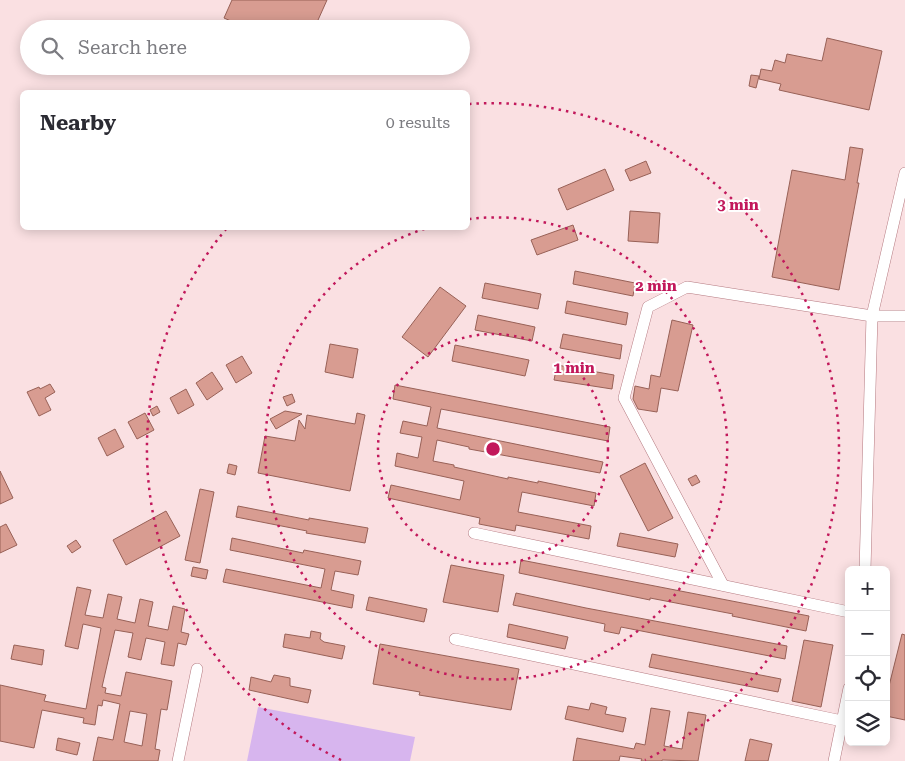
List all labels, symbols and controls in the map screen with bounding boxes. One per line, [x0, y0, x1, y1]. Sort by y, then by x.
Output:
search box [20, 20, 470, 75]
icon: search [38, 34, 66, 62]
text: Search here [78, 36, 187, 59]
text: Nearby [40, 111, 116, 135]
text: 0 results [386, 113, 450, 132]
text: 3 min [717, 196, 759, 214]
text: 2 min [635, 277, 677, 295]
text: 1 min [553, 359, 595, 377]
centre of rings [484, 440, 502, 458]
map controls [845, 566, 890, 746]
button: + [845, 566, 890, 611]
button: − [845, 611, 890, 656]
button: locate [845, 656, 890, 701]
button: layers [845, 701, 890, 746]

